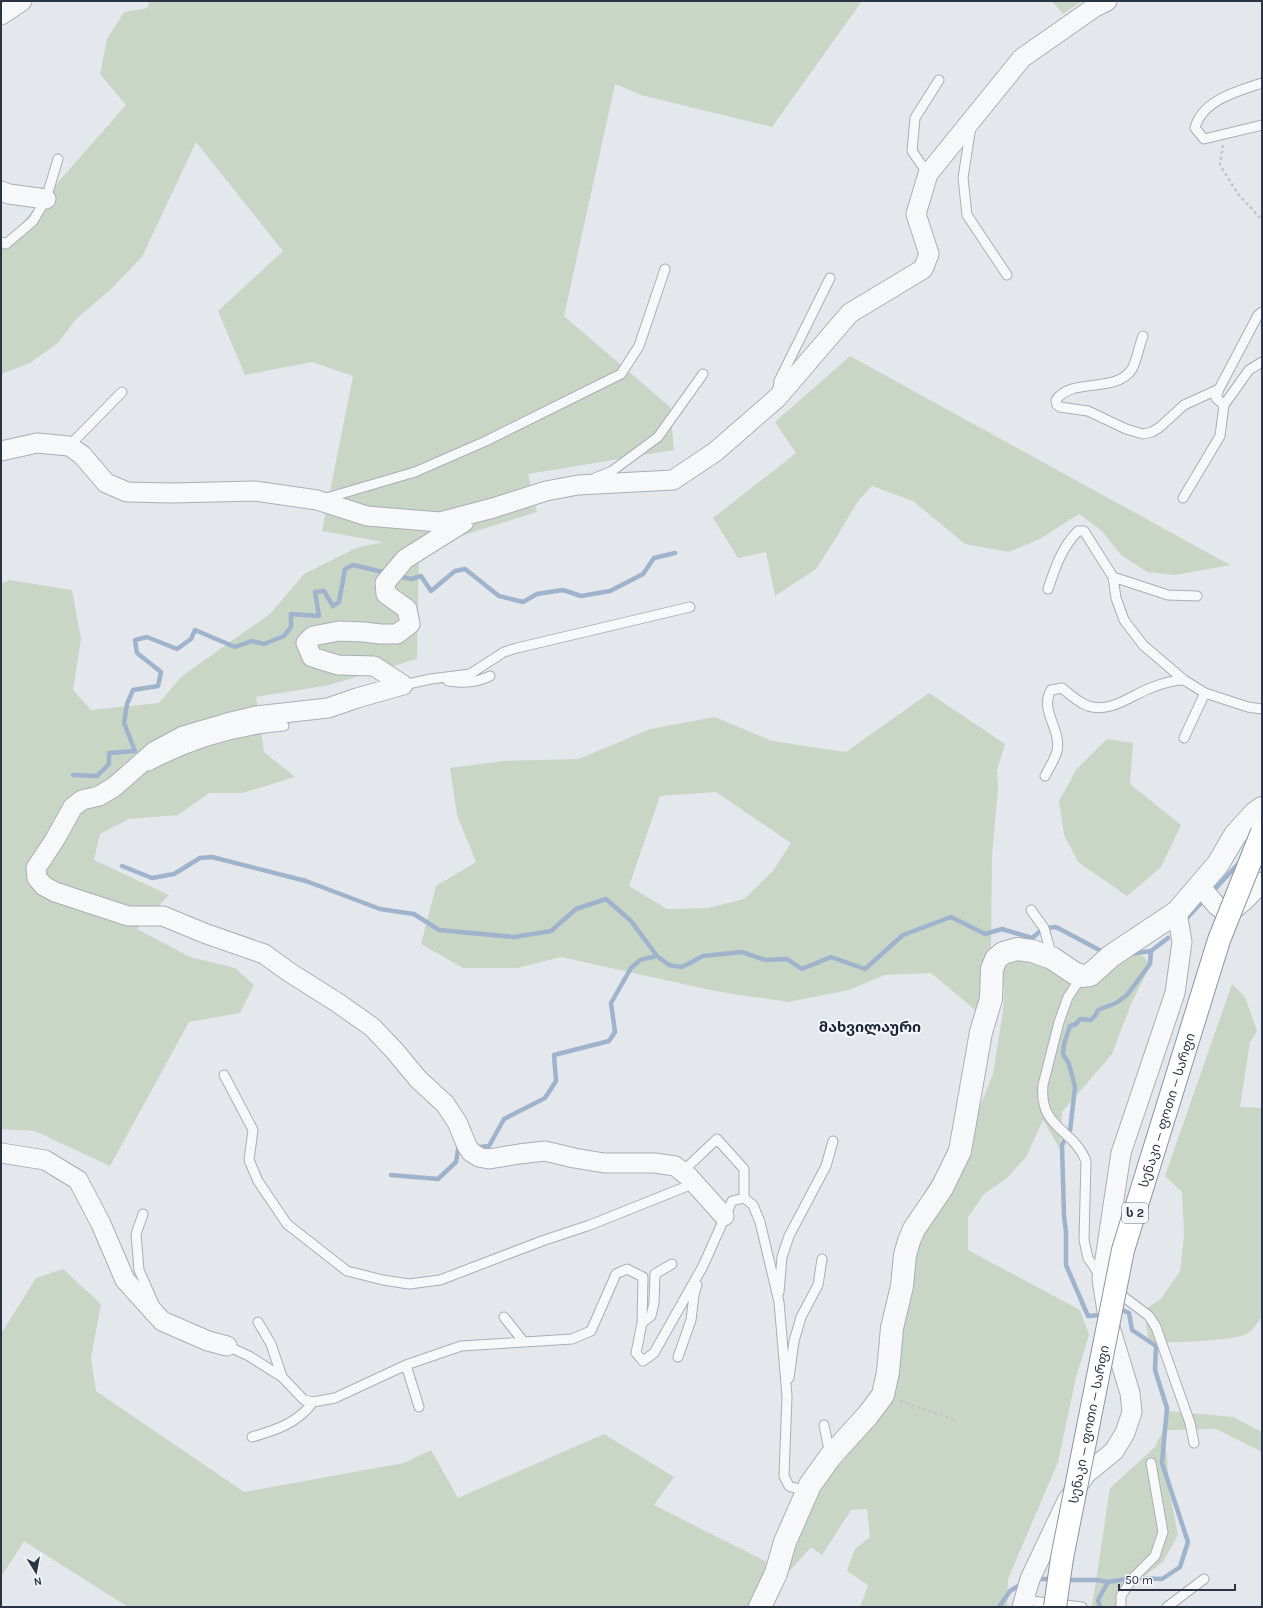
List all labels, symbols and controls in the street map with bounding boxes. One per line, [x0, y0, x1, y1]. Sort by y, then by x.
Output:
district label: მახვილაური [819, 1018, 921, 1036]
street label: სენაკი — ფოთი — სარფი [1135, 1031, 1197, 1189]
road number: ს 2 [1122, 1203, 1148, 1223]
street label: სენაკი — ფოთი — სარფი [1066, 1344, 1111, 1504]
north arrow [16, 1552, 56, 1592]
scale bar [1119, 1566, 1235, 1592]
text: 50 m [1125, 1573, 1153, 1587]
text: N [33, 1574, 43, 1588]

